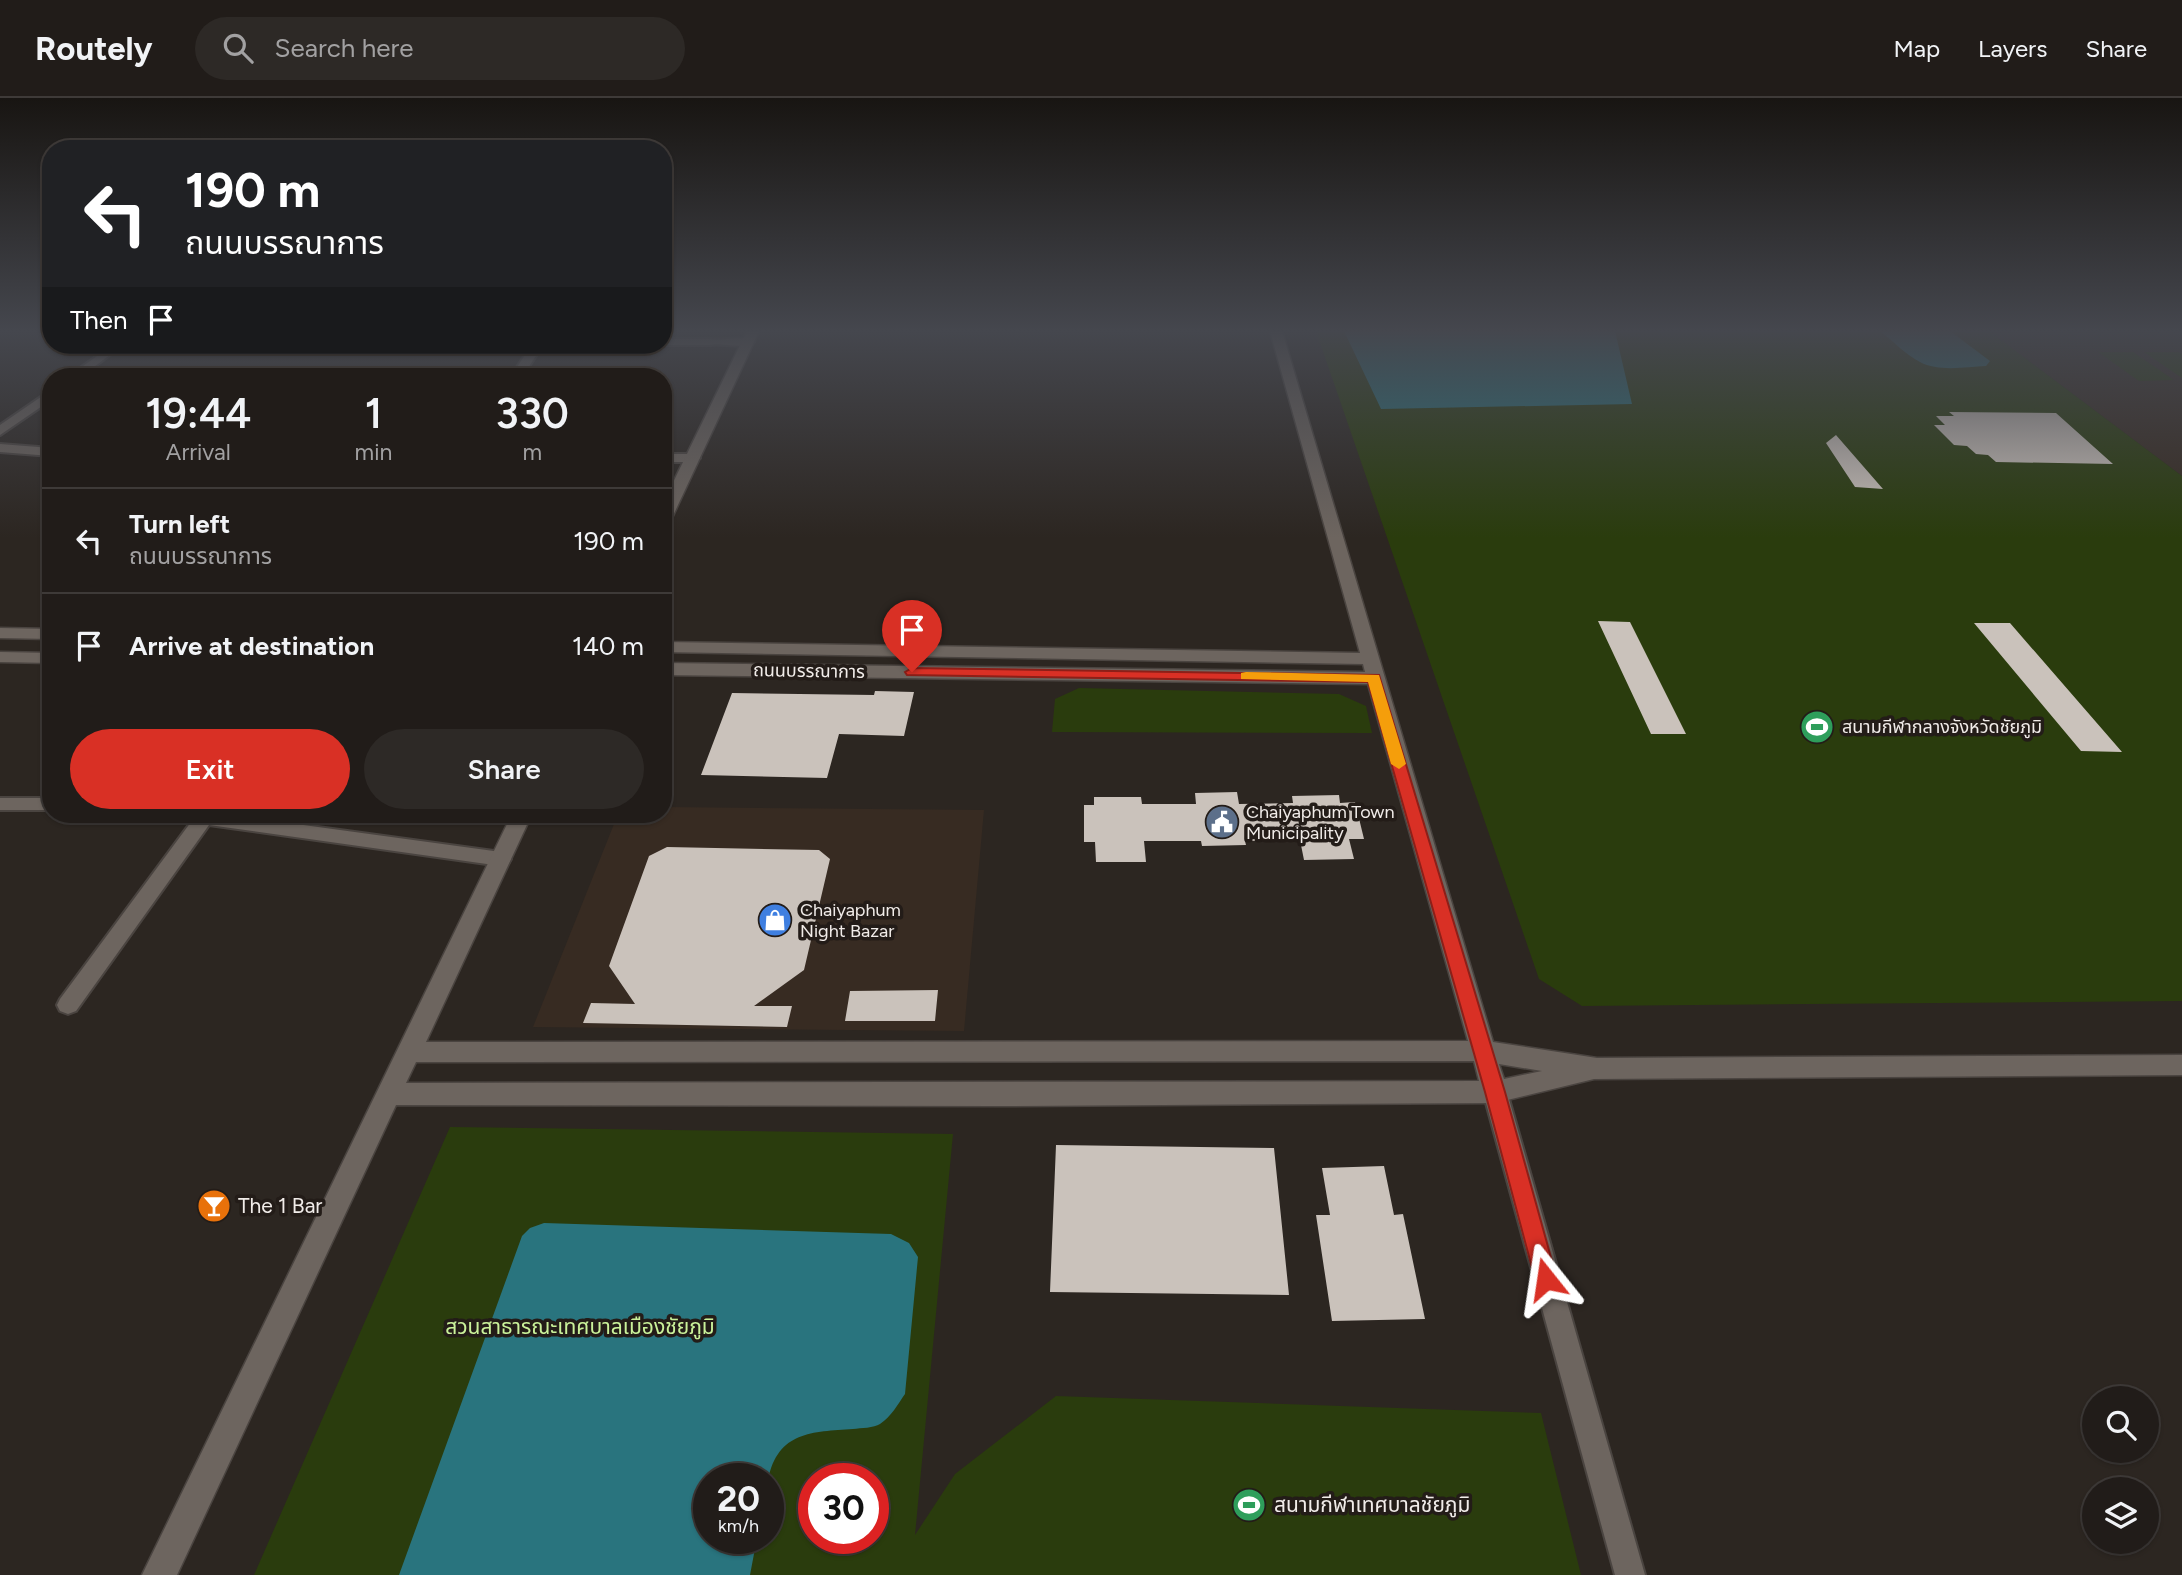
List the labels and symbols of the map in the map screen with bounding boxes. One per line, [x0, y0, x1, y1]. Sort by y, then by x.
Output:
pin [882, 600, 942, 672]
street label: ถนนบรรณาการ [753, 659, 865, 683]
sports icon: สนามกีฬากลางจังหวัดชัยภูมิ [1798, 708, 1836, 746]
place label: สนามกีฬากลางจังหวัดชัยภูมิ [1842, 716, 2042, 739]
place label: Chaiyaphum Town Municipality [1246, 801, 1395, 844]
public building icon: Chaiyaphum Town Municipality [1203, 803, 1241, 841]
place label: Chaiyaphum Night Bazar [800, 899, 901, 942]
shop icon: Chaiyaphum Night Bazar [756, 901, 794, 939]
bar icon: The 1 Bar [195, 1187, 233, 1225]
place label: The 1 Bar [238, 1193, 322, 1218]
position arrow [1509, 1242, 1583, 1316]
park label: สวนสาธารณะเทศบาลเมืองชัยภูมิ [445, 1314, 715, 1340]
speed limit sign: 30 [798, 1463, 889, 1554]
sports icon: สนามกีฬาเทศบาลชัยภูมิ [1230, 1486, 1268, 1524]
place label: สนามกีฬาเทศบาลชัยภูมิ [1274, 1492, 1470, 1518]

